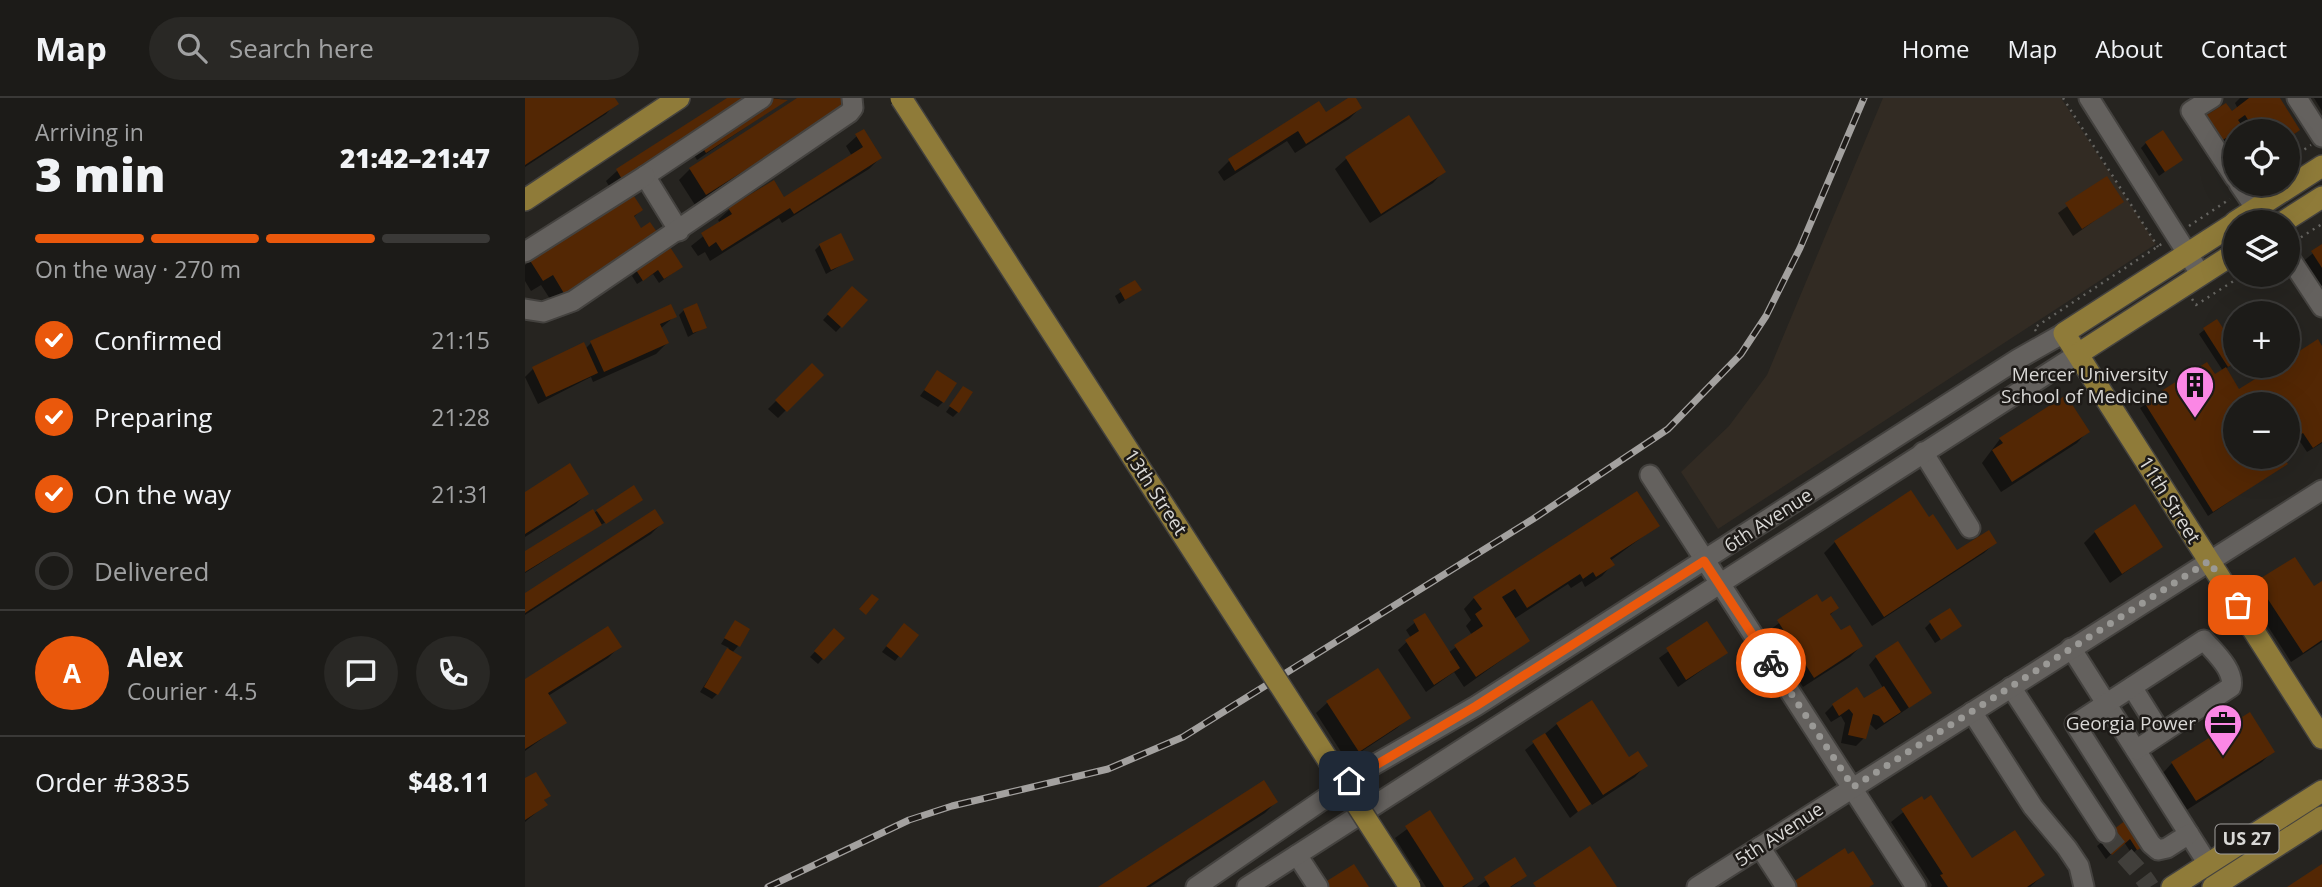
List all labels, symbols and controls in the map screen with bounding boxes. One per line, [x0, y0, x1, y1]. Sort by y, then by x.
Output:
search box [149, 17, 639, 80]
text: Map [35, 26, 107, 71]
icon: search [173, 29, 211, 67]
text: Search here [229, 30, 374, 66]
text: Home [1902, 32, 1970, 65]
text: Map [2008, 32, 2057, 65]
text: About [2095, 32, 2163, 65]
text: Contact [2201, 32, 2287, 65]
text: Arriving in [35, 116, 144, 148]
map controls [2223, 119, 2300, 469]
button: locate [2223, 119, 2300, 196]
text: 21:42–21:47 [340, 140, 490, 176]
text: 3 min [35, 143, 166, 205]
button: layers [2223, 210, 2300, 287]
text: On the way · 270 m [35, 253, 241, 285]
button: + [2223, 301, 2300, 378]
icon: check [35, 321, 73, 359]
text: Confirmed [94, 322, 222, 358]
text: 21:15 [431, 324, 490, 356]
place label: Mercer University School of Medicine [2001, 361, 2168, 409]
building icon: Mercer University School of Medicine [2174, 364, 2216, 419]
button: − [2223, 392, 2300, 469]
icon: check [35, 398, 73, 436]
text: Preparing [94, 399, 212, 435]
text: 21:28 [431, 401, 490, 433]
street label: 13th Street [1118, 444, 1194, 540]
street label: 11th Street [2133, 451, 2207, 549]
icon: check [35, 475, 73, 513]
text: On the way [94, 476, 231, 512]
text: 21:31 [431, 478, 490, 510]
street label: 6th Avenue [1719, 482, 1817, 558]
text: Delivered [94, 553, 209, 589]
pin [2208, 575, 2268, 635]
icon: bag [2219, 586, 2257, 624]
courier [1736, 628, 1806, 698]
button: chat [324, 636, 398, 710]
button: phone [416, 636, 490, 710]
text: Alex [127, 639, 183, 675]
icon: bike [1752, 644, 1790, 682]
text: A [63, 655, 81, 691]
text: Courier · 4.5 [127, 675, 257, 707]
office icon: Georgia Power [2202, 702, 2244, 757]
place label: Georgia Power [2066, 710, 2196, 736]
pin [1319, 751, 1379, 811]
icon: home [1330, 762, 1368, 800]
text: Order #3835 [35, 764, 190, 800]
text: $48.11 [408, 764, 490, 800]
street label: 5th Avenue [1730, 796, 1828, 872]
road number: US 27 [2215, 824, 2279, 854]

